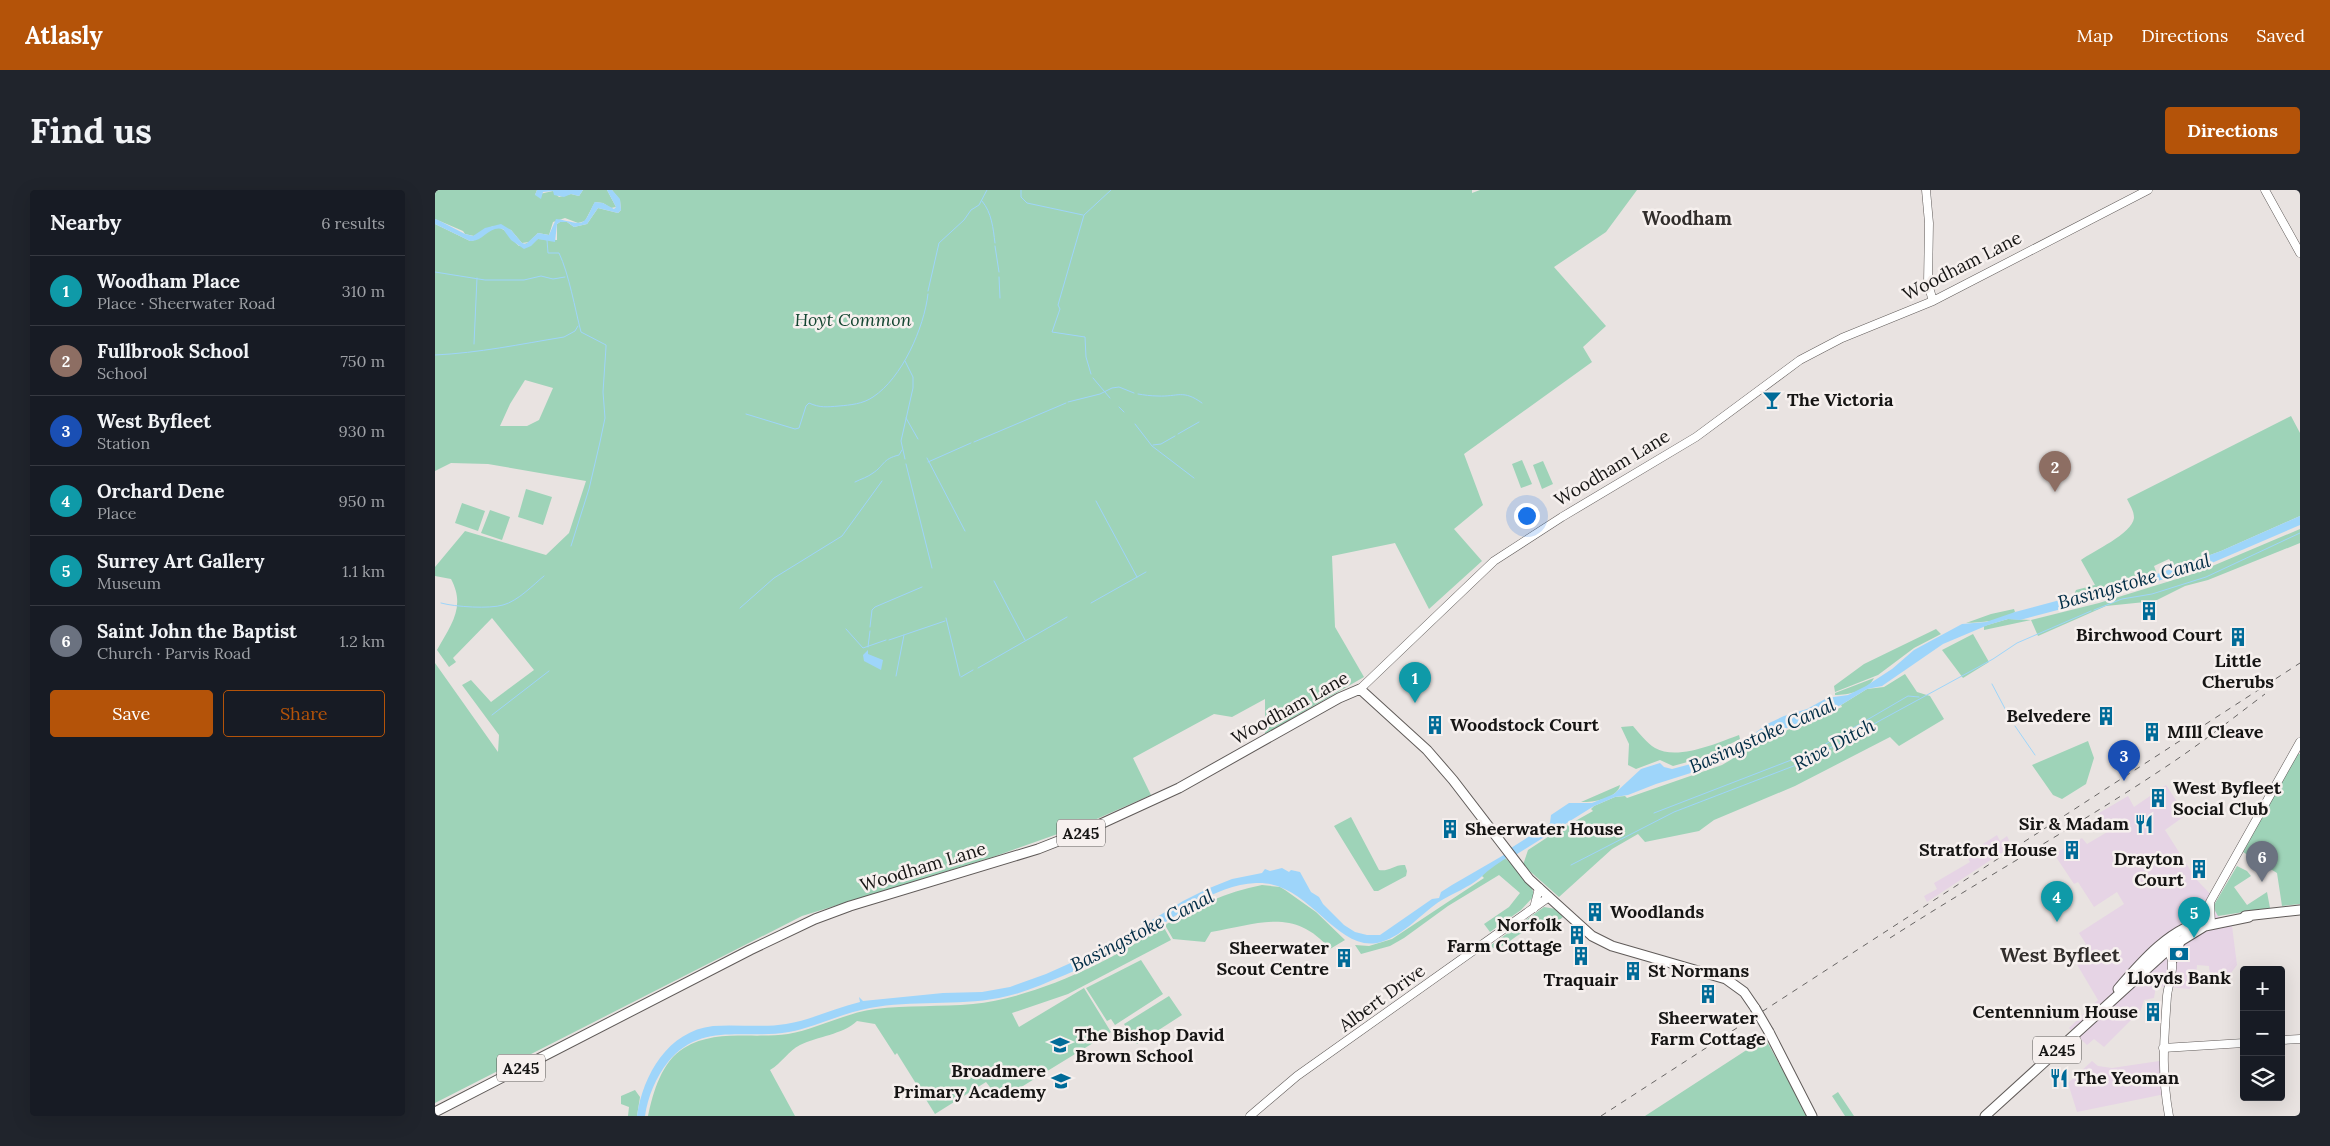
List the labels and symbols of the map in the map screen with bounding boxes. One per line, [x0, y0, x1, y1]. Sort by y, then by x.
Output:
district label: Woodham [1642, 206, 1733, 230]
street label: Woodham Lane [1898, 226, 2025, 305]
park label: Hoyt Common [794, 308, 912, 331]
place label: The Victoria [1787, 388, 1894, 411]
bar icon: The Victoria [1761, 389, 1783, 411]
street label: Woodham Lane [1550, 424, 1674, 511]
pin: 2 [2039, 451, 2071, 492]
your location [1514, 503, 1540, 529]
water label: Basingstoke Canal [2055, 548, 2214, 614]
building icon: Birchwood Court [2138, 600, 2160, 622]
place label: Birchwood Court [2076, 623, 2223, 646]
building icon: Little Cherubs [2227, 626, 2249, 648]
place label: Little Cherubs [2202, 649, 2274, 693]
pin: 1 [1399, 662, 1431, 703]
street label: Woodham Lane [1227, 666, 1353, 749]
water label: Basingstoke Canal [1685, 692, 1839, 778]
place label: Belvedere [2006, 704, 2091, 727]
building icon: Belvedere [2095, 705, 2117, 727]
water label: Rive Ditch [1789, 712, 1879, 775]
place label: Woodstock Court [1450, 713, 1600, 736]
building icon: Woodstock Court [1424, 714, 1446, 736]
place label: MIll Cleave [2167, 720, 2264, 743]
building icon: MIll Cleave [2141, 721, 2163, 743]
pin: 3 [2108, 740, 2140, 781]
place label: West Byfleet Social Club [2173, 776, 2282, 820]
building icon: West Byfleet Social Club [2147, 787, 2169, 809]
place label: Sir & Madam [2019, 812, 2129, 835]
restaurant icon: Sir & Madam [2133, 813, 2155, 835]
place label: Sheerwater House [1465, 817, 1623, 840]
building icon: Sheerwater House [1439, 818, 1461, 840]
road number: A245 [1057, 820, 1105, 846]
street label: Woodham Lane [857, 836, 989, 897]
place label: Stratford House [1919, 838, 2057, 861]
building icon: Stratford House [2061, 839, 2083, 861]
pin: 6 [2246, 841, 2278, 882]
place label: Drayton Court [2114, 847, 2185, 891]
building icon: Drayton Court [2188, 858, 2210, 880]
pin: 4 [2041, 881, 2073, 922]
water label: Basingstoke Canal [1066, 883, 1218, 976]
pin: 5 [2178, 897, 2210, 938]
place label: Woodlands [1610, 900, 1704, 923]
building icon: Woodlands [1584, 901, 1606, 923]
place label: Norfolk Farm Cottage [1447, 913, 1562, 957]
building icon: Norfolk Farm Cottage [1566, 924, 1588, 946]
place label: Sheerwater Scout Centre [1216, 936, 1329, 980]
district label: West Byfleet [2000, 942, 2121, 967]
bank icon: Lloyds Bank [2168, 943, 2190, 965]
building icon: Traquair [1570, 945, 1592, 967]
building icon: Sheerwater Scout Centre [1333, 947, 1355, 969]
street label: Albert Drive [1333, 958, 1430, 1037]
place label: St Normans [1648, 959, 1750, 982]
building icon: St Normans [1622, 960, 1644, 982]
place label: Lloyds Bank [2127, 966, 2231, 989]
place label: Traquair [1543, 968, 1619, 991]
building icon: Sheerwater Farm Cottage [1697, 983, 1719, 1005]
place label: Centennium House [1972, 1000, 2138, 1023]
building icon: Centennium House [2142, 1001, 2164, 1023]
place label: Sheerwater Farm Cottage [1650, 1006, 1766, 1050]
place label: The Bishop David Brown School [1075, 1023, 1225, 1067]
school or university icon: The Bishop David Brown School [1049, 1034, 1071, 1056]
road number: A245 [2033, 1036, 2081, 1064]
road number: A245 [497, 1054, 545, 1081]
place label: Broadmere Primary Academy [893, 1059, 1046, 1103]
place label: The Yeoman [2074, 1066, 2180, 1089]
restaurant icon: The Yeoman [2048, 1067, 2070, 1089]
school or university icon: Broadmere Primary Academy [1050, 1070, 1072, 1092]

